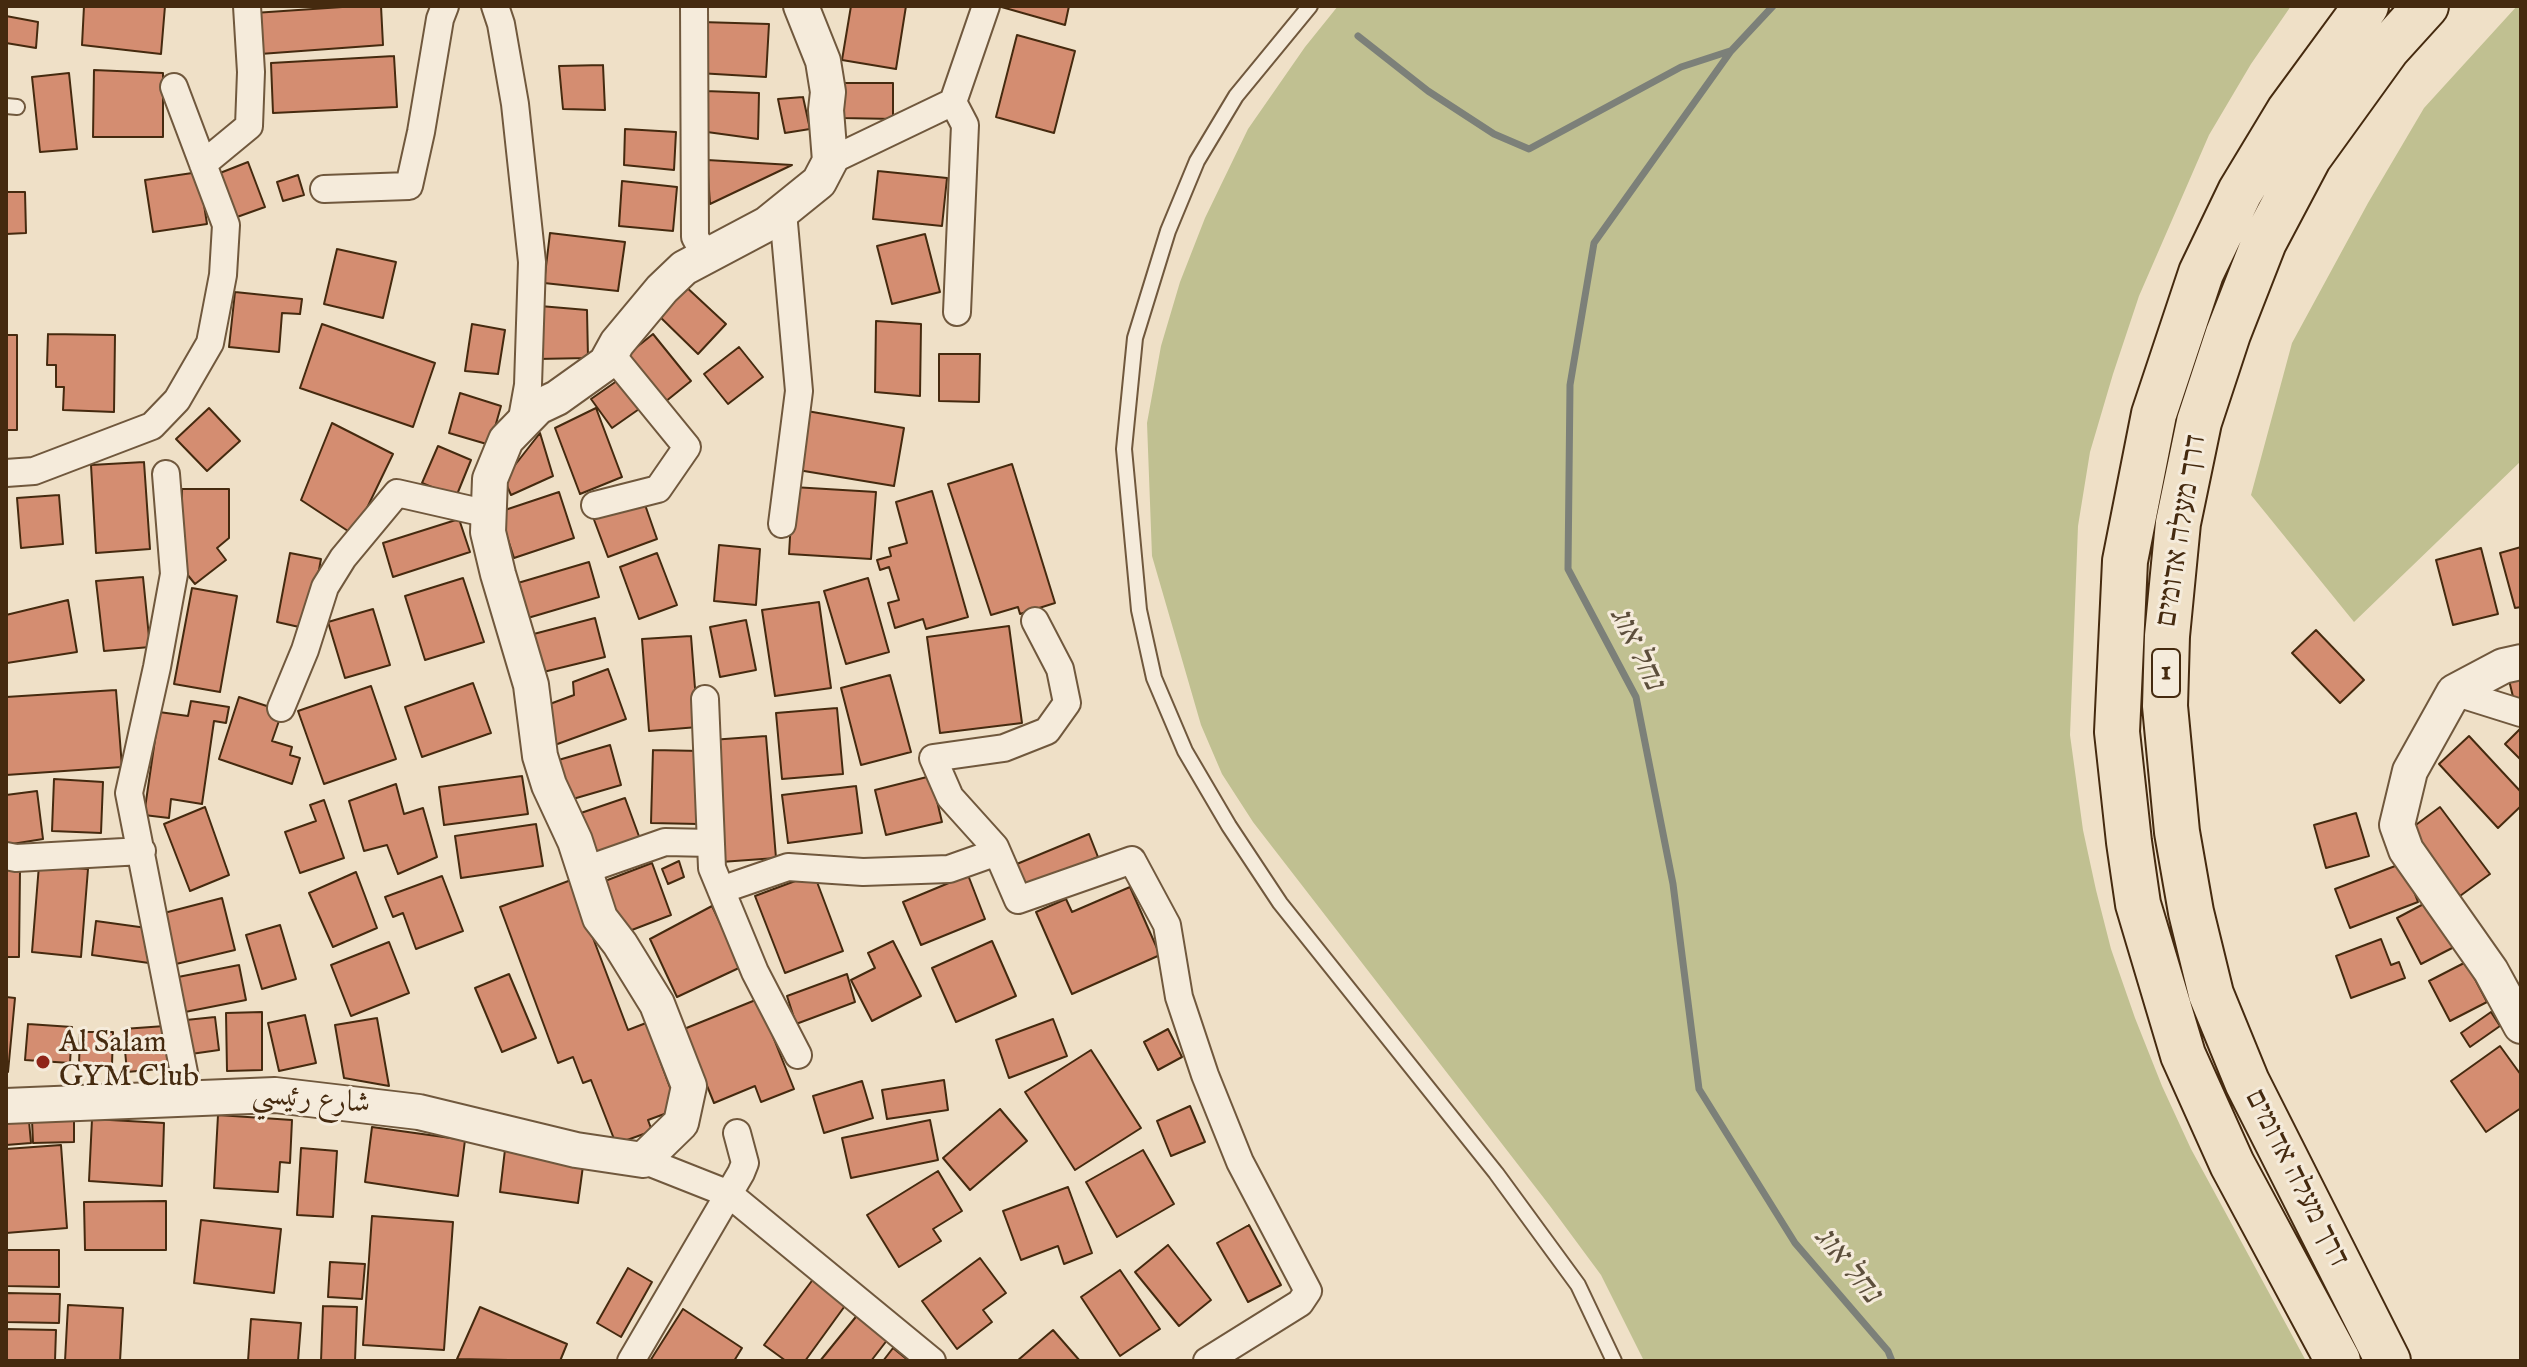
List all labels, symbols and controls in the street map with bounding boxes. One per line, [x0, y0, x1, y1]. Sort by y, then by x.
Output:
street label: דרך מעלה אדומים [2150, 432, 2216, 630]
water label: נחל אוג [1599, 601, 1671, 697]
road number: 1 [2152, 649, 2180, 697]
place label: Al Salam GYM Club [59, 1027, 199, 1098]
marker: Al Salam GYM Club [34, 1053, 52, 1071]
street label: شارع رئيسي [250, 1078, 372, 1124]
street label: דרך מעלה אדומים [2235, 1084, 2355, 1274]
water label: נחל אוג [1804, 1220, 1888, 1312]

